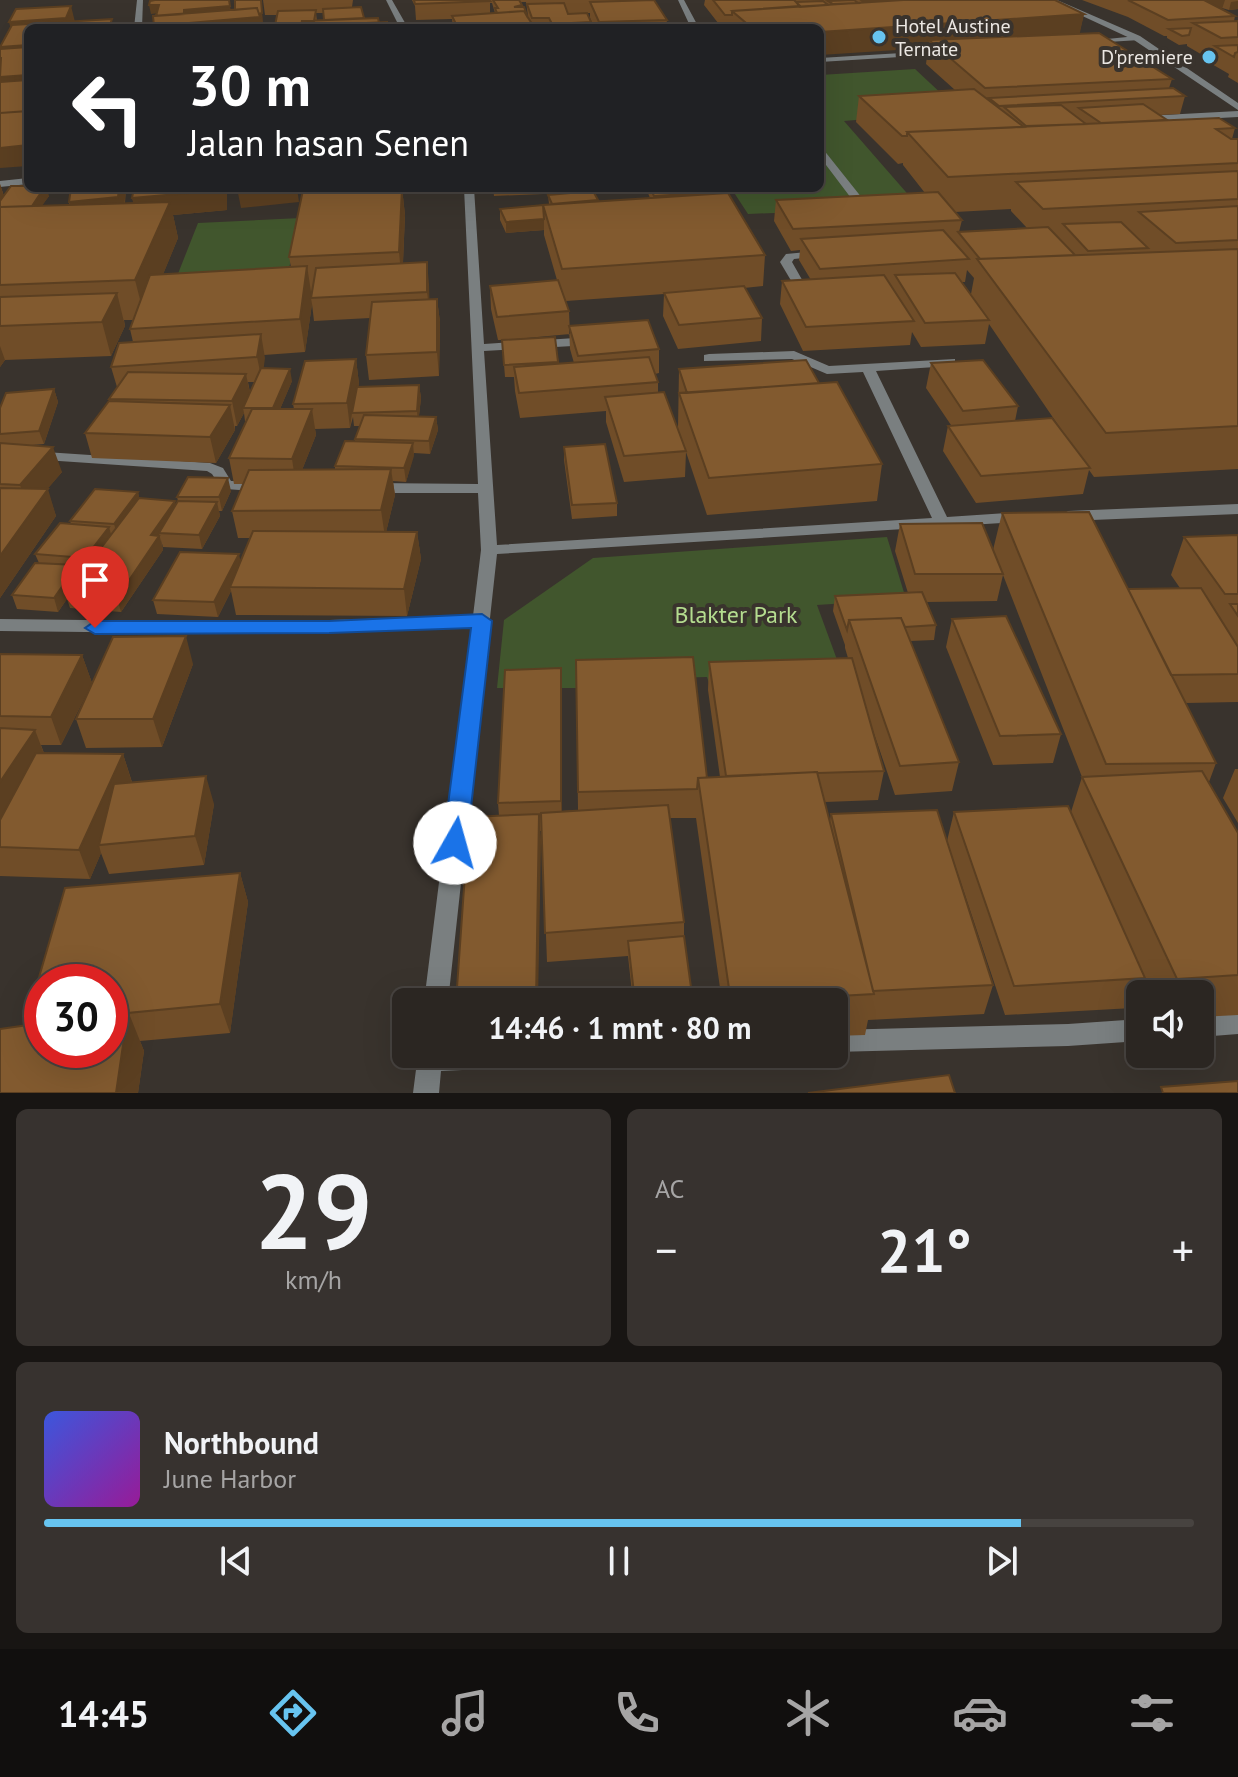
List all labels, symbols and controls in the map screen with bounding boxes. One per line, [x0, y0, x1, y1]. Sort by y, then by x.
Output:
place label: Hotel Austine Ternate [895, 13, 1011, 62]
marker: Hotel Austine Ternate [870, 28, 888, 46]
place label: D'premiere [1101, 44, 1193, 70]
marker: D'premiere [1200, 48, 1218, 66]
text: 30 m [188, 49, 311, 121]
icon: left [56, 56, 160, 160]
text: Jalan hasan Senen [188, 119, 469, 166]
pin [61, 546, 129, 628]
icon: arrive [73, 558, 117, 602]
park label: Blakter Park [674, 599, 798, 630]
position arrow [413, 801, 497, 885]
speed limit sign: 30 [24, 964, 128, 1068]
map controls [1126, 980, 1214, 1068]
button: sound [1126, 980, 1214, 1068]
text: 14:46 · 1 mnt · 80 m [489, 1008, 751, 1047]
text: 29 [255, 1143, 372, 1278]
text: AC [655, 1172, 684, 1205]
text: 21° [877, 1211, 972, 1289]
text: − [655, 1221, 677, 1278]
text: + [1172, 1221, 1194, 1278]
text: km/h [285, 1263, 342, 1296]
text: Northbound [164, 1423, 319, 1462]
text: June Harbor [164, 1462, 296, 1495]
icon: previous [214, 1539, 258, 1583]
icon: pause [597, 1539, 641, 1583]
icon: next [980, 1539, 1024, 1583]
icon: directions [265, 1685, 321, 1741]
icon: music [437, 1685, 493, 1741]
icon: phone [609, 1685, 665, 1741]
icon: climate [780, 1685, 836, 1741]
icon: car [952, 1685, 1008, 1741]
icon: filters [1124, 1685, 1180, 1741]
text: 14:45 [58, 1690, 149, 1737]

